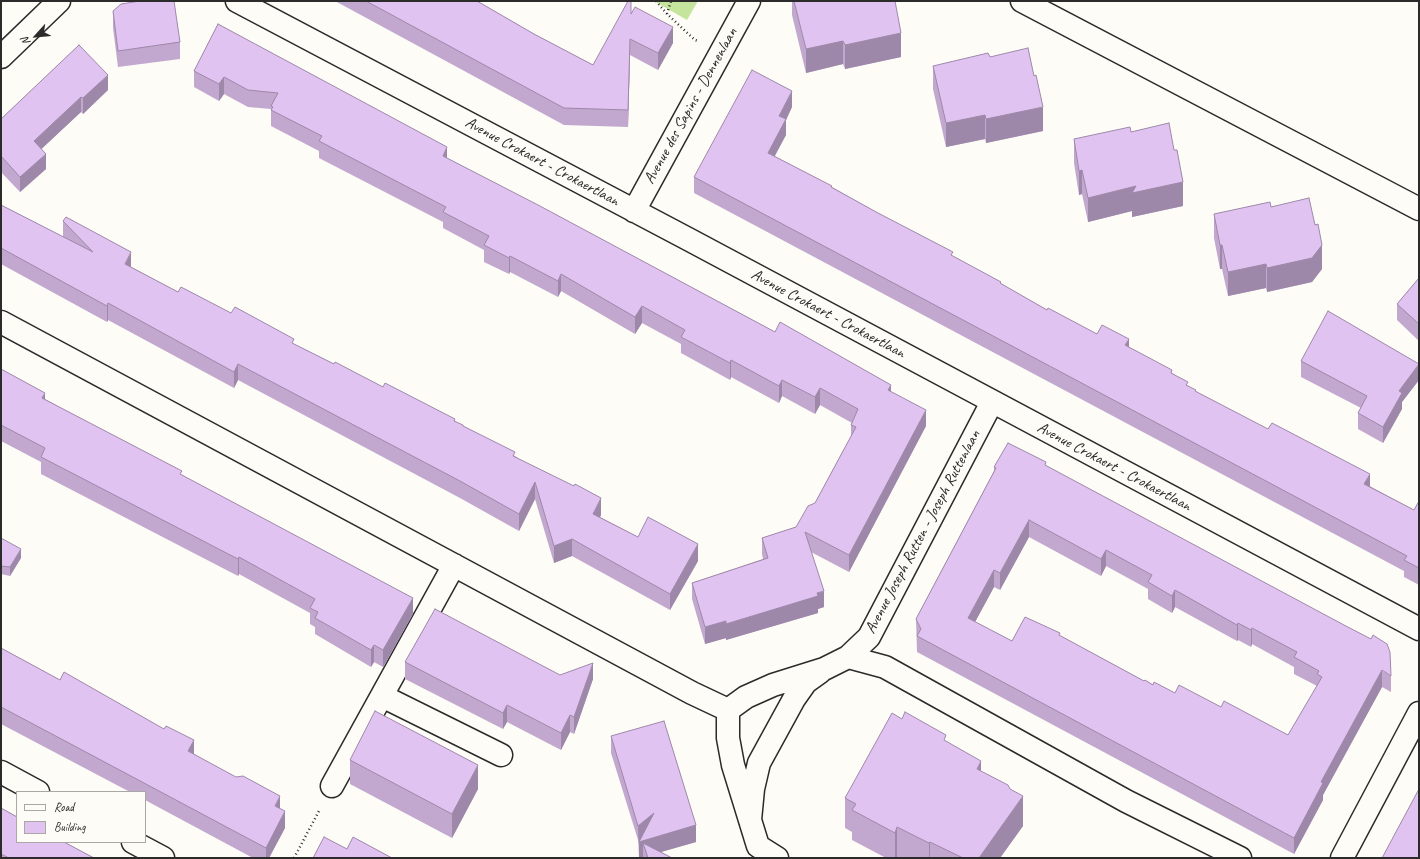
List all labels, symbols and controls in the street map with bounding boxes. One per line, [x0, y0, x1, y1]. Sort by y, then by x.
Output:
north arrow [16, 16, 56, 56]
street label: Avenue des Sapins - Dennenlaan [640, 25, 742, 187]
text: N [18, 35, 33, 48]
street label: Avenue Crokaert - Crokaertlaan [462, 113, 622, 211]
street label: Avenue Crokaert - Crokaertlaan [748, 265, 908, 363]
street label: Avenue Crokaert - Crokaertlaan [1034, 418, 1194, 516]
street label: Avenue Joseph Rutten - Joseph Ruttenlaan [861, 427, 985, 637]
legend [16, 791, 146, 843]
text: Road [54, 799, 74, 815]
text: Building [54, 819, 86, 835]

